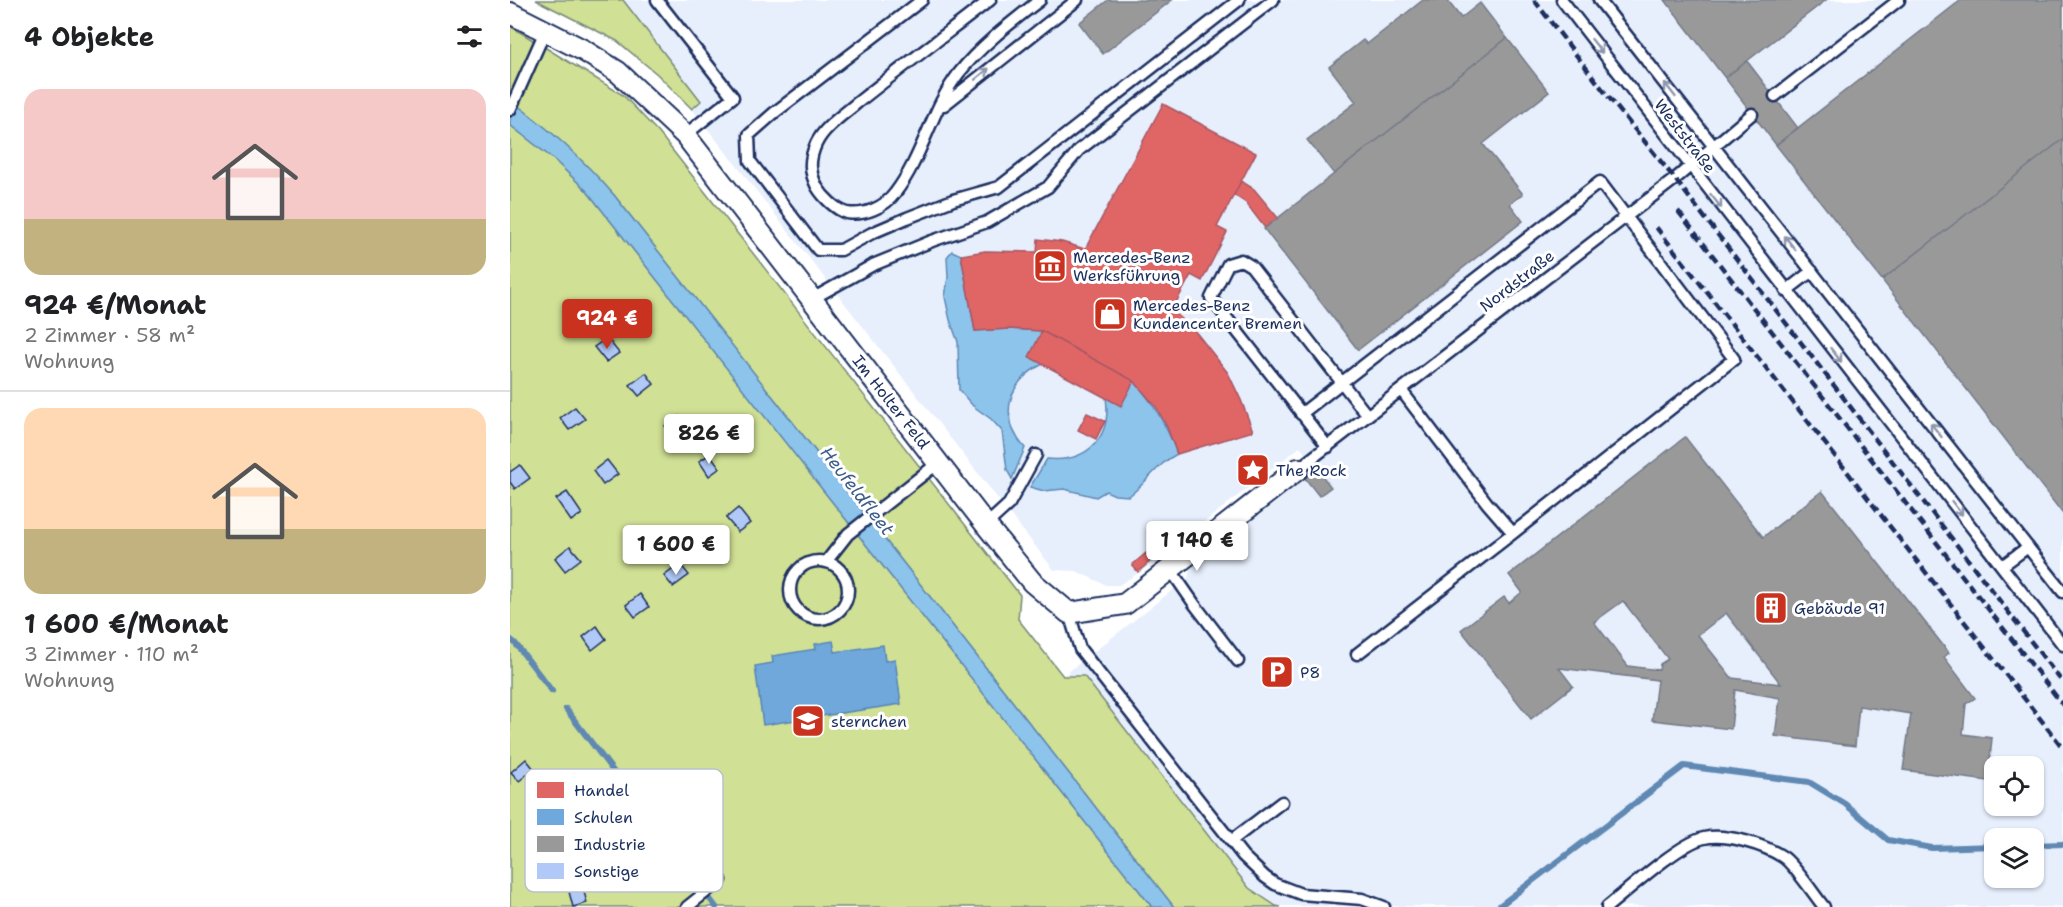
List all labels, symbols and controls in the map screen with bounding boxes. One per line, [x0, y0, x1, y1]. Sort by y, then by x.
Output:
text: 4 Objekte [24, 19, 154, 54]
icon: filters [453, 20, 486, 53]
one-way arrow [1591, 38, 1604, 54]
one-way arrow [974, 67, 990, 80]
one-way arrow [1663, 82, 1676, 98]
street label: Weststraße [1649, 95, 1721, 177]
icon: home [201, 128, 309, 236]
one-way arrow [1710, 193, 1723, 209]
one-way arrow [1784, 236, 1797, 252]
street label: Nordstraße [1476, 245, 1558, 317]
place label: Mercedes-Benz Werksführung [1073, 247, 1191, 286]
museum icon: Mercedes-Benz Werksführung [1032, 248, 1068, 284]
text: 924 €/Monat [24, 287, 207, 322]
place label: Mercedes-Benz Kundencenter Bremen [1133, 295, 1302, 334]
shop icon: Mercedes-Benz Kundencenter Bremen [1092, 296, 1128, 332]
pin: 924 € [565, 299, 649, 350]
text: 924 € [576, 305, 638, 331]
text: 2 Zimmer · 58 m² [24, 322, 195, 348]
one-way arrow [1830, 346, 1843, 362]
text: Wohnung [24, 348, 115, 374]
street label: Im Holter Feld [848, 351, 934, 453]
pin: 826 € [667, 414, 751, 465]
text: 826 € [678, 420, 740, 446]
one-way arrow [1930, 422, 1943, 438]
water label: Heufeldfleet [815, 442, 899, 541]
icon: home [201, 447, 309, 555]
place icon: The Rock [1235, 452, 1271, 488]
place label: The Rock [1276, 460, 1347, 481]
one-way arrow [1950, 500, 1963, 516]
pin: 1 140 € [1142, 521, 1252, 572]
pin: 1 600 € [621, 525, 731, 576]
text: 1 140 € [1160, 527, 1234, 553]
text: 1 600 € [637, 531, 715, 557]
building icon: Gebäude 91 [1753, 590, 1789, 626]
place label: Gebäude 91 [1794, 598, 1885, 619]
text: 1 600 €/Monat [24, 606, 229, 641]
text: 3 Zimmer · 110 m² [24, 641, 199, 667]
parking icon: P8 [1259, 654, 1295, 690]
place label: P8 [1300, 662, 1321, 683]
text: Wohnung [24, 667, 115, 693]
school or university icon: sternchen [790, 703, 826, 739]
place label: sternchen [831, 711, 907, 732]
map controls [1984, 756, 2044, 888]
button: locate [1984, 756, 2044, 816]
legend [525, 769, 723, 892]
text: Handel [574, 780, 629, 801]
text: Schulen [574, 807, 633, 828]
button: layers [1984, 828, 2044, 888]
text: Industrie [574, 834, 646, 855]
text: Sonstige [574, 861, 639, 882]

